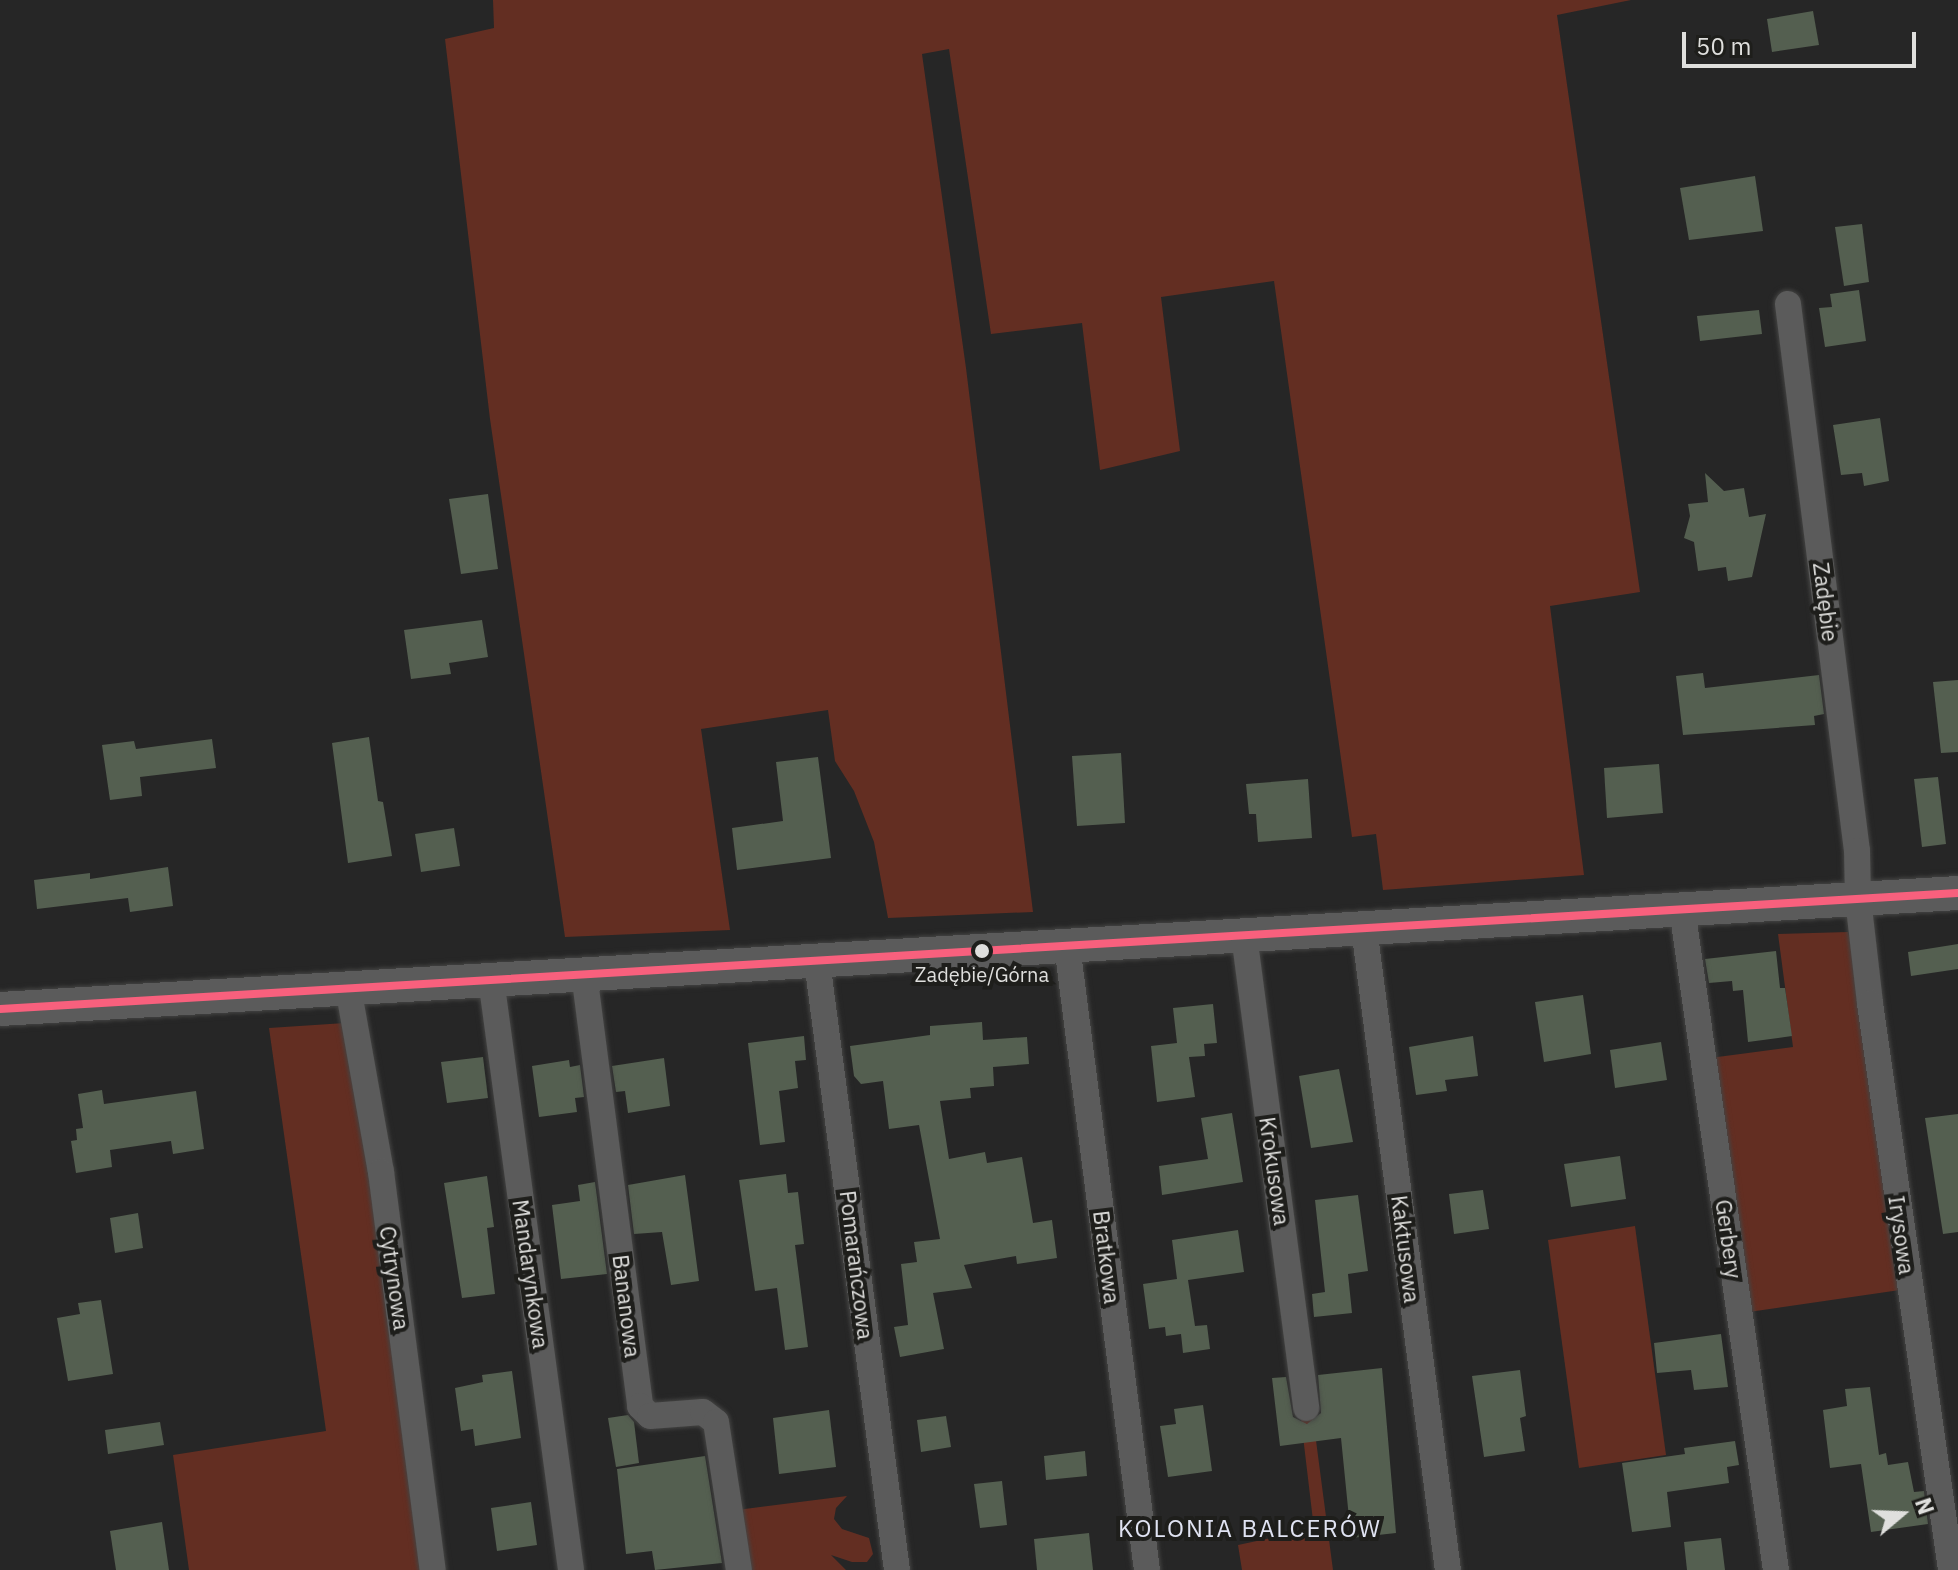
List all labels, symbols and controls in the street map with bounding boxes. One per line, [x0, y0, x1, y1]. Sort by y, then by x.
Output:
scale bar [1686, 16, 1920, 66]
text: 50 m [1696, 30, 1751, 62]
street label: Zadębie [1808, 561, 1844, 643]
marker: Zadębie/Górna [974, 943, 990, 959]
place label: Zadębie/Górna [915, 962, 1049, 986]
street label: Krokusowa [1254, 1115, 1296, 1227]
street label: Pomarańczowa [835, 1189, 879, 1341]
street label: Kaktusowa [1386, 1194, 1426, 1304]
street label: Irysowa [1883, 1194, 1921, 1276]
street label: Mandarynkowa [507, 1198, 555, 1350]
street label: Gerbery [1710, 1198, 1748, 1280]
street label: Bratkowa [1088, 1209, 1126, 1305]
street label: Cytrynowa [375, 1224, 415, 1332]
street label: Bananowa [608, 1253, 646, 1359]
north arrow [1862, 1474, 1942, 1554]
text: N [1909, 1494, 1941, 1518]
district label: KOLONIA BALCERÓW [1118, 1515, 1382, 1543]

